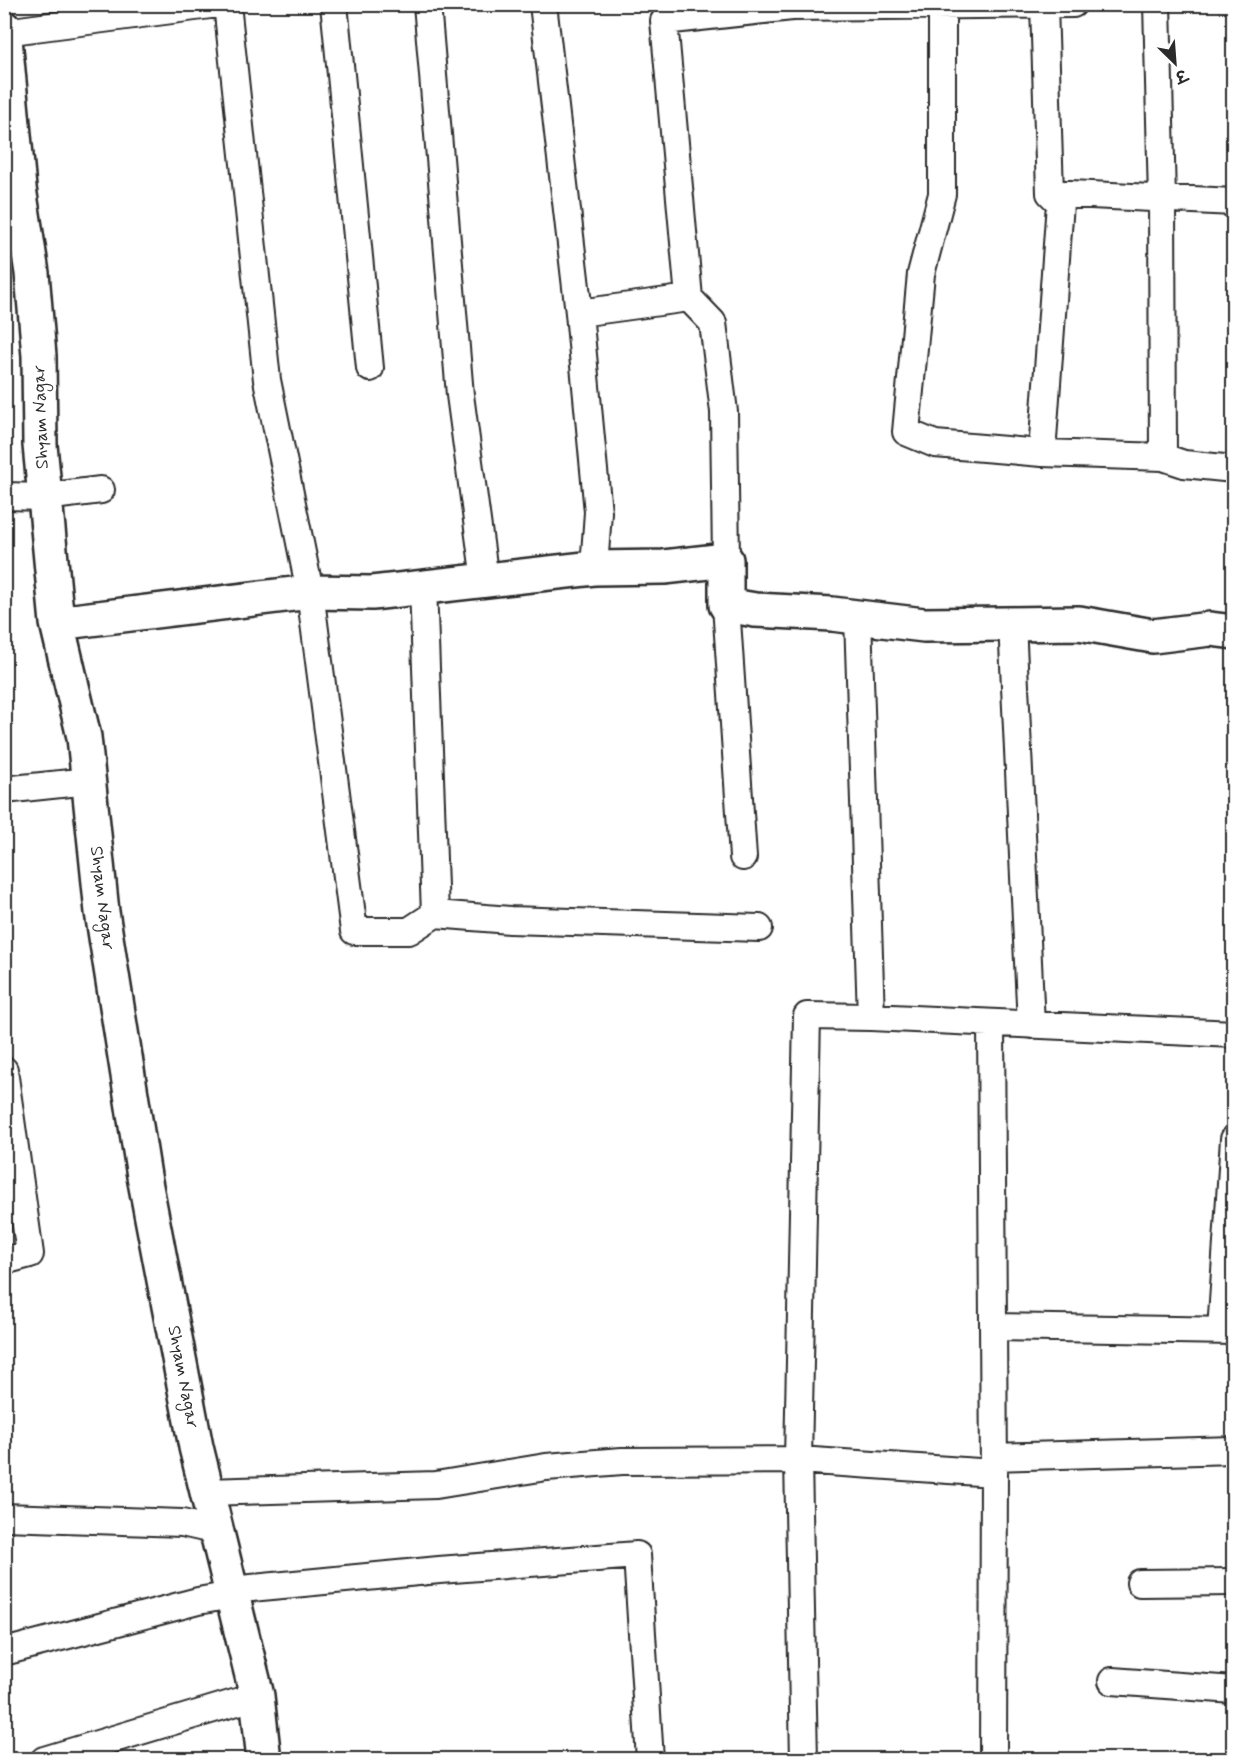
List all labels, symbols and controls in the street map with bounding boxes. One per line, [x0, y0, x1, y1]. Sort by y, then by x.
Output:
north arrow [1145, 33, 1205, 93]
text: उ [1170, 63, 1192, 88]
street label: Shyam Nagar [27, 364, 56, 470]
street label: Shyam Nagar [83, 845, 120, 952]
street label: Shyam Nagar [160, 1323, 205, 1431]

